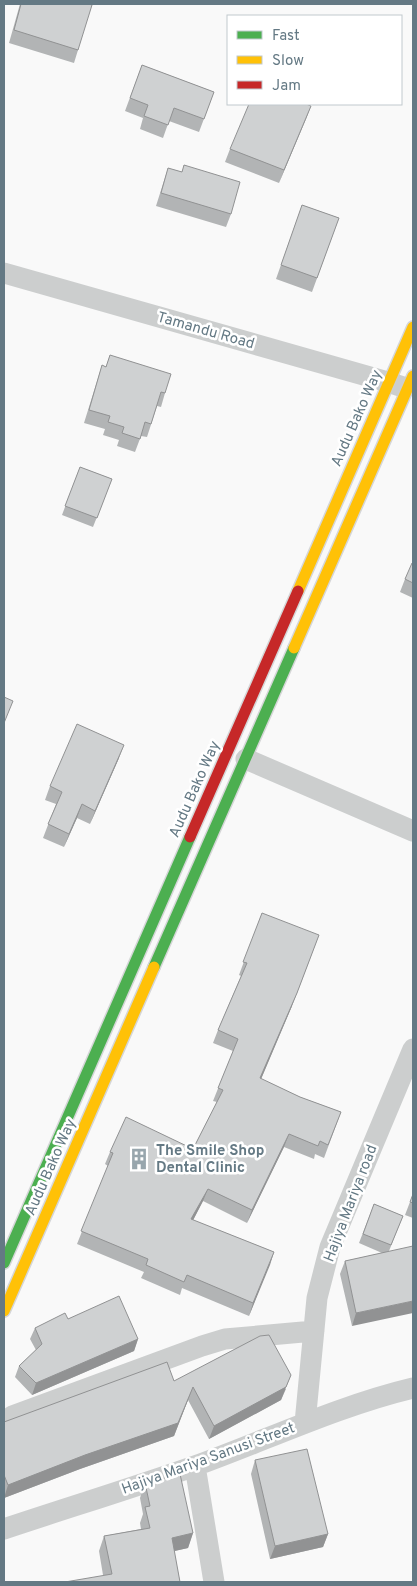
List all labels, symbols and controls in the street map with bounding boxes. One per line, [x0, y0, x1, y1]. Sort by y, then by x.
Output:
legend [227, 15, 402, 105]
text: Fast [272, 27, 300, 46]
text: Slow [272, 52, 304, 71]
text: Jam [272, 77, 301, 96]
street label: Tamandu Road [155, 308, 257, 354]
street label: Audu Bako Way [328, 367, 387, 470]
street label: Audu Bako Way [166, 738, 225, 841]
street label: Audu Bako Way [22, 1116, 81, 1219]
place label: The Smile Shop Dental Clinic [156, 1142, 264, 1178]
street label: Hajiya Mariya road [320, 1142, 382, 1265]
building icon: The Smile Shop Dental Clinic [126, 1146, 152, 1172]
street label: Hajiya Mariya Sanusi Street [119, 1419, 298, 1500]

